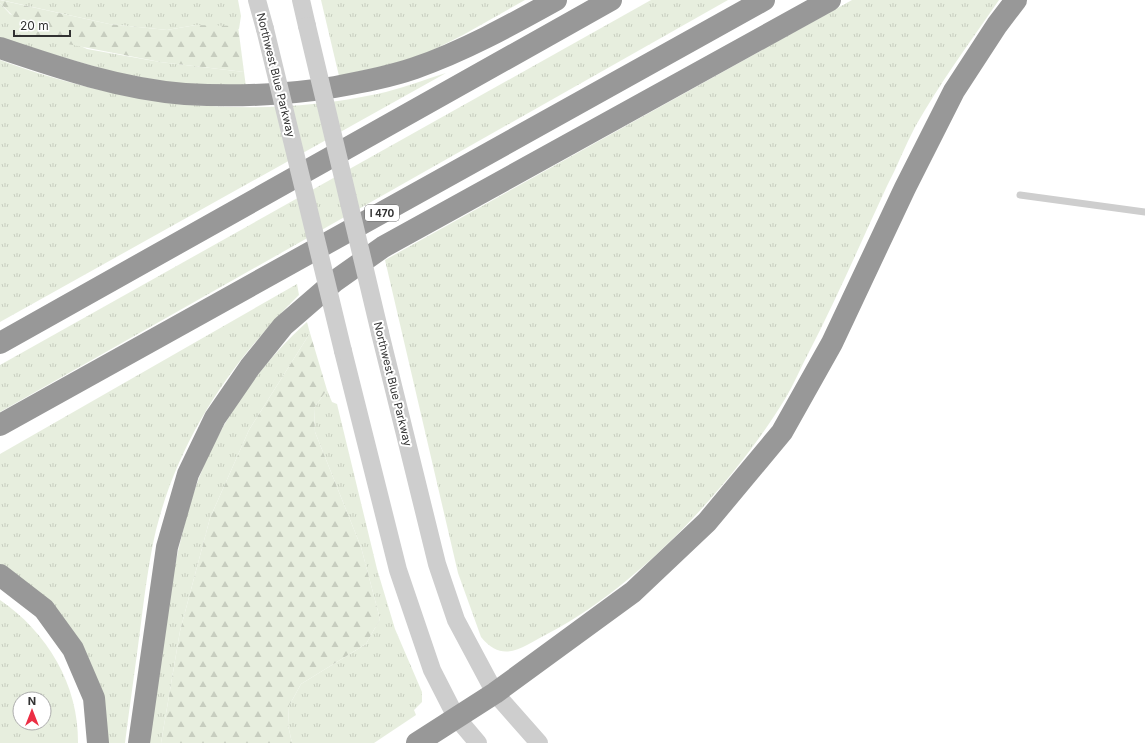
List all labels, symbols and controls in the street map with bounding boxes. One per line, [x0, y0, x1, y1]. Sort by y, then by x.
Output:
street label: Northwest Blue Parkway [254, 11, 298, 139]
scale bar [14, 12, 70, 38]
text: 20 m [20, 18, 49, 33]
road number: I 470 [365, 205, 399, 221]
street label: Northwest Blue Parkway [371, 320, 415, 448]
north arrow [12, 691, 52, 731]
text: N [28, 694, 36, 708]

